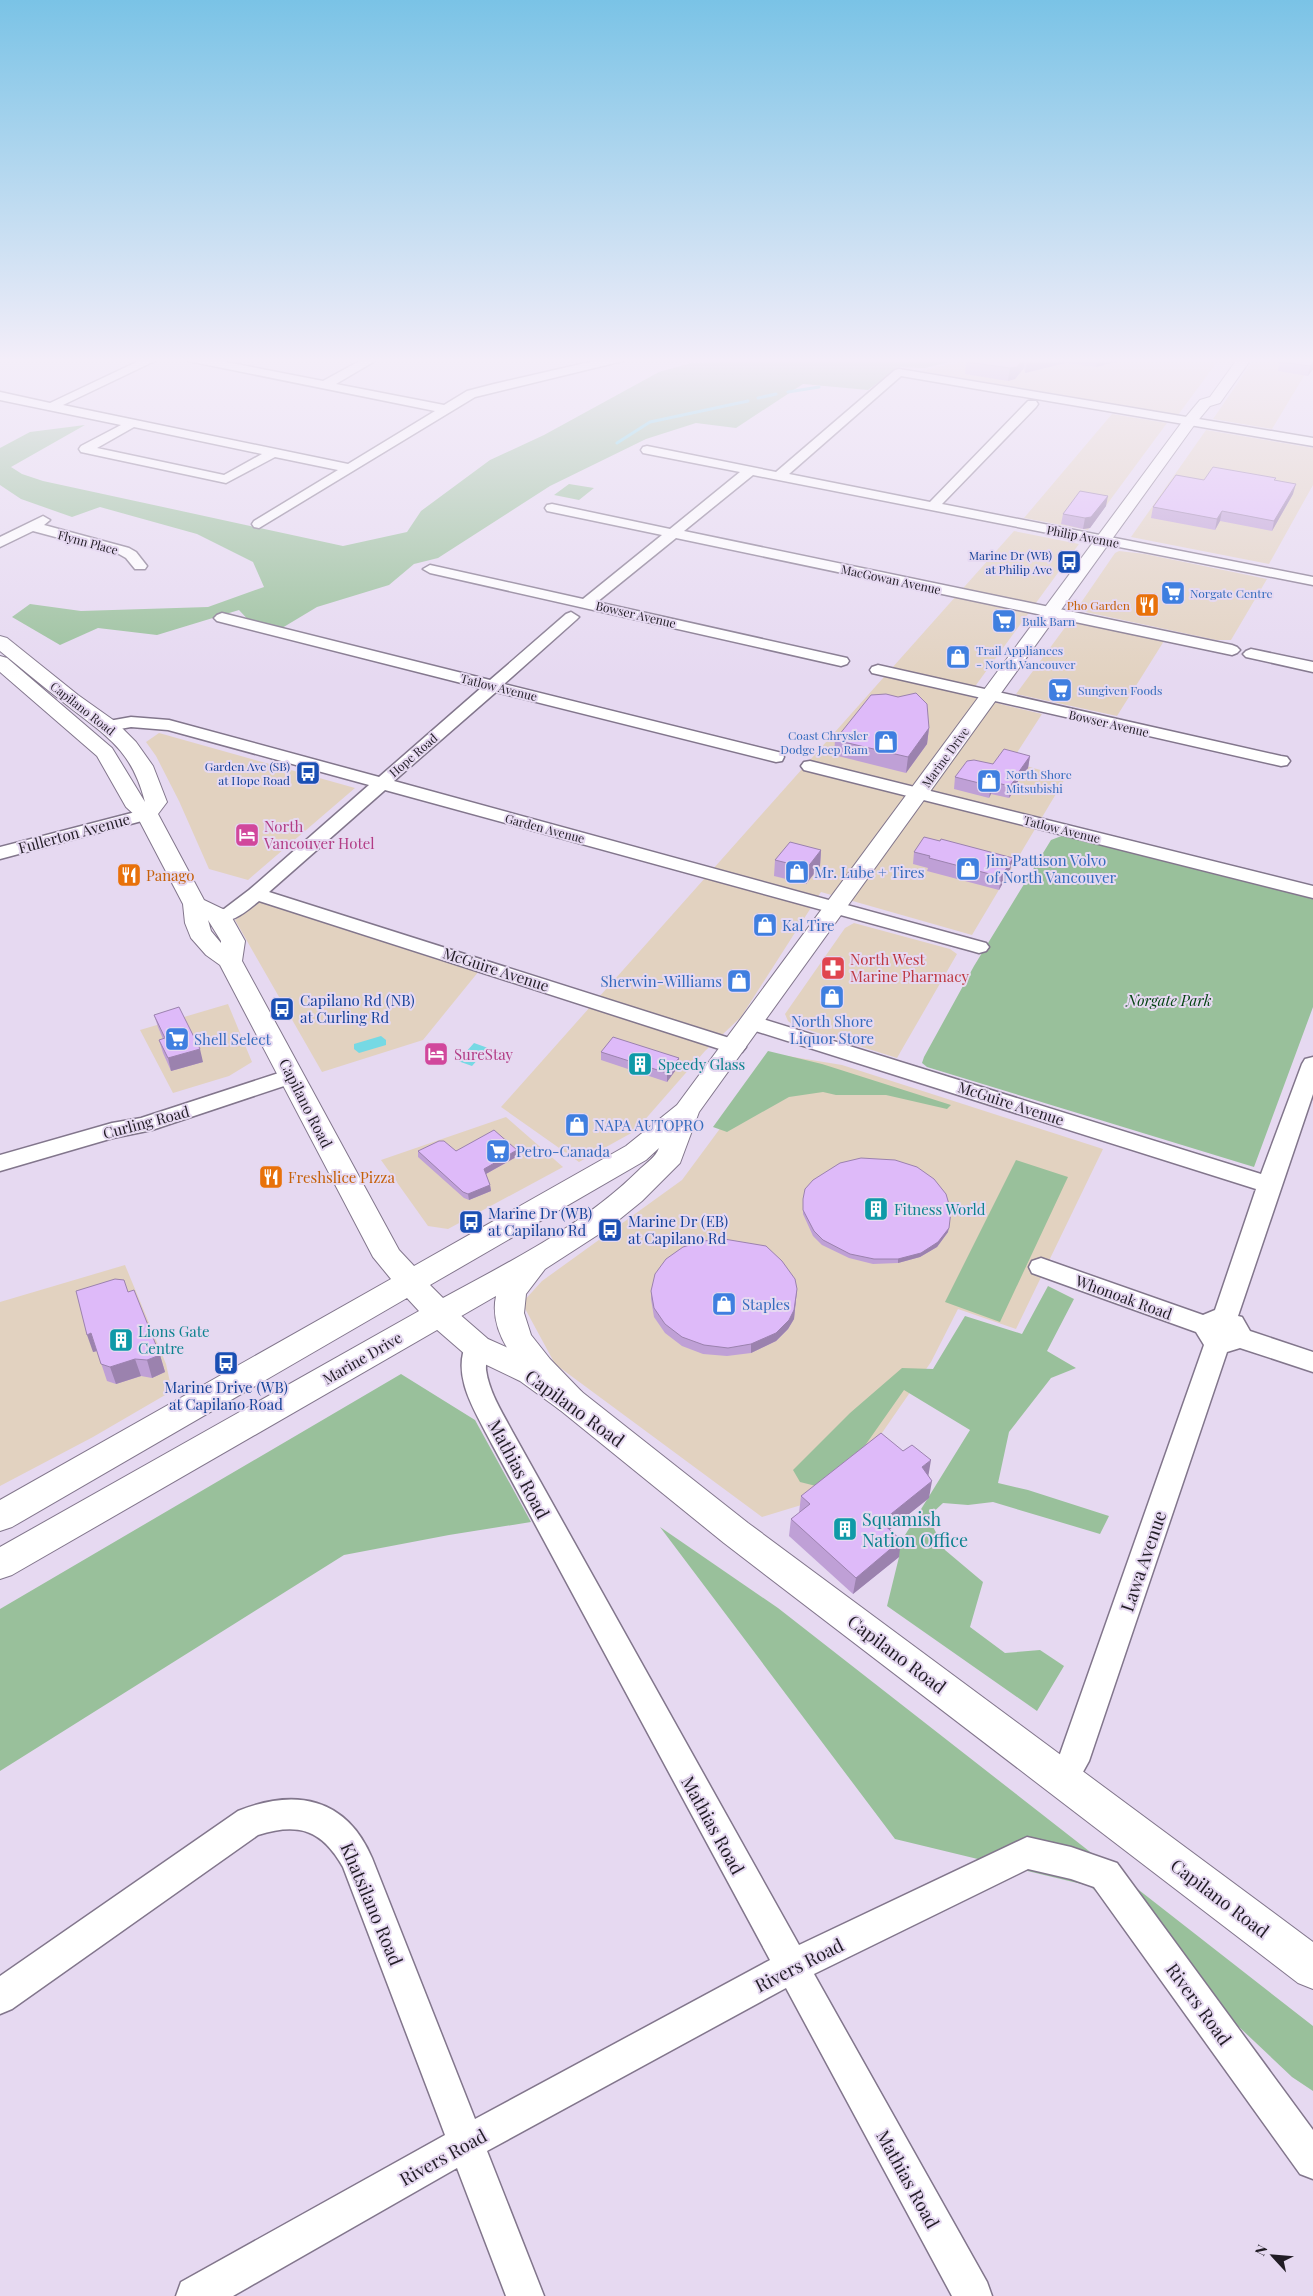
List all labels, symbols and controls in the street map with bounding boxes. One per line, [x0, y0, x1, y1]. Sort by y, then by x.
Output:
street label: Philip Avenue [1045, 521, 1121, 551]
street label: Flynn Place [56, 526, 120, 558]
place label: Marine Dr (WB) at Philip Ave [969, 547, 1052, 577]
bus stop icon: Marine Dr (WB) at Philip Ave [1056, 549, 1082, 575]
street label: MacGowan Avenue [840, 561, 942, 597]
supermarket icon: Norgate Centre [1160, 580, 1186, 606]
place label: Norgate Centre [1190, 585, 1273, 601]
restaurant icon: Pho Garden [1134, 592, 1160, 618]
street label: Bowser Avenue [594, 597, 678, 631]
place label: Pho Garden [1067, 597, 1130, 613]
supermarket icon: Bulk Barn [991, 608, 1017, 634]
place label: Bulk Barn [1022, 613, 1075, 629]
place label: Trail Appliances - North Vancouver [976, 642, 1076, 672]
shop icon: Trail Appliances - North Vancouver [945, 644, 971, 670]
street label: Tatlow Avenue [459, 670, 539, 704]
supermarket icon: Sungiven Foods [1047, 677, 1073, 703]
street label: Capilano Road [47, 678, 119, 738]
place label: Sungiven Foods [1078, 682, 1162, 698]
street label: Bowser Avenue [1067, 706, 1151, 740]
street label: Marine Drive [918, 724, 972, 790]
place label: Coast Chrysler Dodge Jeep Ram [780, 727, 869, 757]
shop icon: Coast Chrysler Dodge Jeep Ram [873, 729, 899, 755]
street label: Hope Road [386, 730, 440, 780]
place label: Garden Ave (SB) at Hope Road [205, 758, 290, 788]
bus stop icon: Garden Ave (SB) at Hope Road [295, 760, 321, 786]
place label: North Shore Mitsubishi [1006, 766, 1072, 796]
shop icon: North Shore Mitsubishi [976, 768, 1002, 794]
street label: Fullerton Avenue [16, 808, 132, 858]
street label: Garden Avenue [503, 810, 587, 846]
street label: Tatlow Avenue [1022, 812, 1102, 846]
place label: North Vancouver Hotel [263, 816, 375, 853]
hotel icon: North Vancouver Hotel [234, 822, 260, 848]
place label: Jim Pattison Volvo of North Vancouver [985, 850, 1116, 887]
shop icon: Jim Pattison Volvo of North Vancouver [955, 856, 981, 882]
shop icon: Mr. Lube + Tires [784, 859, 810, 885]
restaurant icon: Panago [116, 862, 142, 888]
place label: Mr. Lube + Tires [814, 862, 925, 882]
place label: Panago [146, 865, 195, 885]
shop icon: Kal Tire [752, 912, 778, 938]
place label: Kal Tire [782, 915, 835, 935]
street label: McGuire Avenue [440, 942, 552, 996]
place label: North West Marine Pharmacy [850, 949, 969, 986]
pharmacy icon: North West Marine Pharmacy [820, 955, 846, 981]
shop icon: Sherwin-Williams [726, 968, 752, 994]
place label: Sherwin-Williams [601, 971, 722, 991]
shop icon: North Shore Liquor Store [819, 984, 845, 1010]
place label: Capilano Rd (NB) at Curling Rd [300, 990, 415, 1027]
park label: Norgate Park [1125, 990, 1212, 1010]
bus stop icon: Capilano Rd (NB) at Curling Rd [269, 996, 295, 1022]
place label: North Shore Liquor Store [790, 1011, 874, 1048]
supermarket icon: Shell Select [164, 1026, 190, 1052]
place label: Shell Select [194, 1029, 272, 1049]
hotel icon: SureStay [423, 1041, 449, 1067]
place label: SureStay [454, 1044, 514, 1064]
building icon: Speedy Glass [627, 1051, 653, 1077]
place label: Speedy Glass [658, 1054, 745, 1074]
street label: Capilano Road [275, 1055, 337, 1151]
street label: McGuire Avenue [955, 1076, 1067, 1130]
street label: Curling Road [101, 1101, 192, 1143]
shop icon: NAPA AUTOPRO [564, 1112, 590, 1138]
place label: NAPA AUTOPRO [594, 1115, 704, 1135]
supermarket icon: Petro-Canada [485, 1138, 511, 1164]
place label: Petro-Canada [516, 1141, 611, 1161]
restaurant icon: Freshslice Pizza [258, 1164, 284, 1190]
place label: Freshslice Pizza [288, 1167, 395, 1187]
building icon: Fitness World [863, 1196, 889, 1222]
place label: Fitness World [894, 1199, 986, 1219]
place label: Marine Dr (WB) at Capilano Rd [488, 1203, 592, 1240]
bus stop icon: Marine Dr (WB) at Capilano Rd [458, 1209, 484, 1235]
place label: Marine Dr (EB) at Capilano Rd [628, 1211, 728, 1248]
bus stop icon: Marine Dr (EB) at Capilano Rd [597, 1217, 623, 1243]
street label: Whonoak Road [1072, 1270, 1175, 1324]
shop icon: Staples [711, 1291, 737, 1317]
place label: Staples [742, 1294, 790, 1314]
place label: Lions Gate Centre [138, 1321, 210, 1358]
building icon: Lions Gate Centre [108, 1327, 134, 1353]
street label: Marine Drive [319, 1327, 405, 1389]
bus stop icon: Marine Drive (WB) at Capilano Road [213, 1350, 239, 1376]
street label: Capilano Road [521, 1364, 630, 1452]
place label: Marine Drive (WB) at Capilano Road [164, 1377, 288, 1414]
street label: Mathias Road [483, 1415, 555, 1523]
place label: Squamish Nation Office [862, 1507, 968, 1552]
street label: Lawa Avenue [1115, 1507, 1171, 1615]
building icon: Squamish Nation Office [832, 1516, 858, 1542]
street label: Capilano Road [843, 1609, 951, 1699]
street label: Mathias Road [676, 1771, 750, 1879]
street label: Khatsilano Road [335, 1839, 409, 1970]
street label: Capilano Road [1166, 1853, 1274, 1943]
street label: Rivers Road [751, 1932, 848, 1998]
street label: Rivers Road [1161, 1958, 1237, 2050]
street label: Rivers Road [395, 2123, 491, 2191]
street label: Mathias Road [871, 2125, 945, 2233]
north arrow [1248, 2231, 1298, 2281]
text: N [1250, 2241, 1272, 2259]

